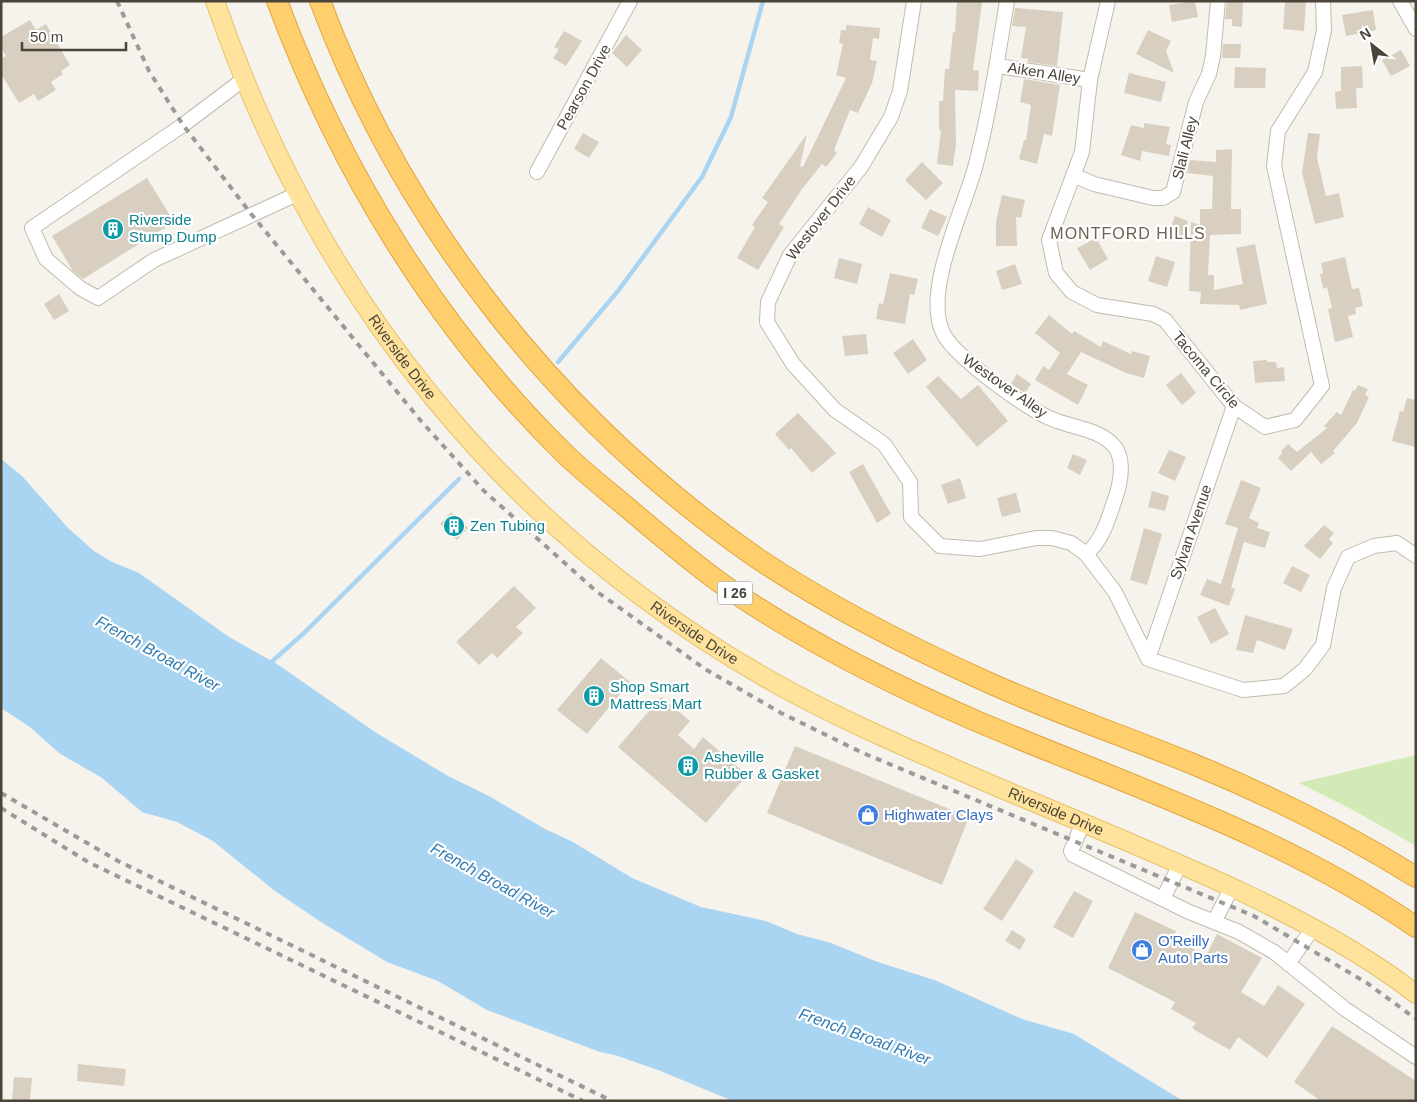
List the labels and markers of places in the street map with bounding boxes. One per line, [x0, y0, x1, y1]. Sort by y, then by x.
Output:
place label: Riverside Stump Dump [129, 211, 217, 245]
building icon: Riverside Stump Dump [101, 217, 125, 241]
building icon: Zen Tubing [442, 514, 466, 538]
place label: Zen Tubing [470, 517, 545, 534]
place label: Shop Smart Mattress Mart [610, 678, 703, 712]
building icon: Shop Smart Mattress Mart [582, 684, 606, 708]
place label: Asheville Rubber & Gasket [704, 748, 820, 782]
building icon: Asheville Rubber & Gasket [676, 754, 700, 778]
shop icon: Highwater Clays [856, 803, 880, 827]
place label: Highwater Clays [884, 806, 993, 823]
place label: O'Reilly Auto Parts [1158, 932, 1228, 966]
shop icon: O'Reilly Auto Parts [1130, 938, 1154, 962]

